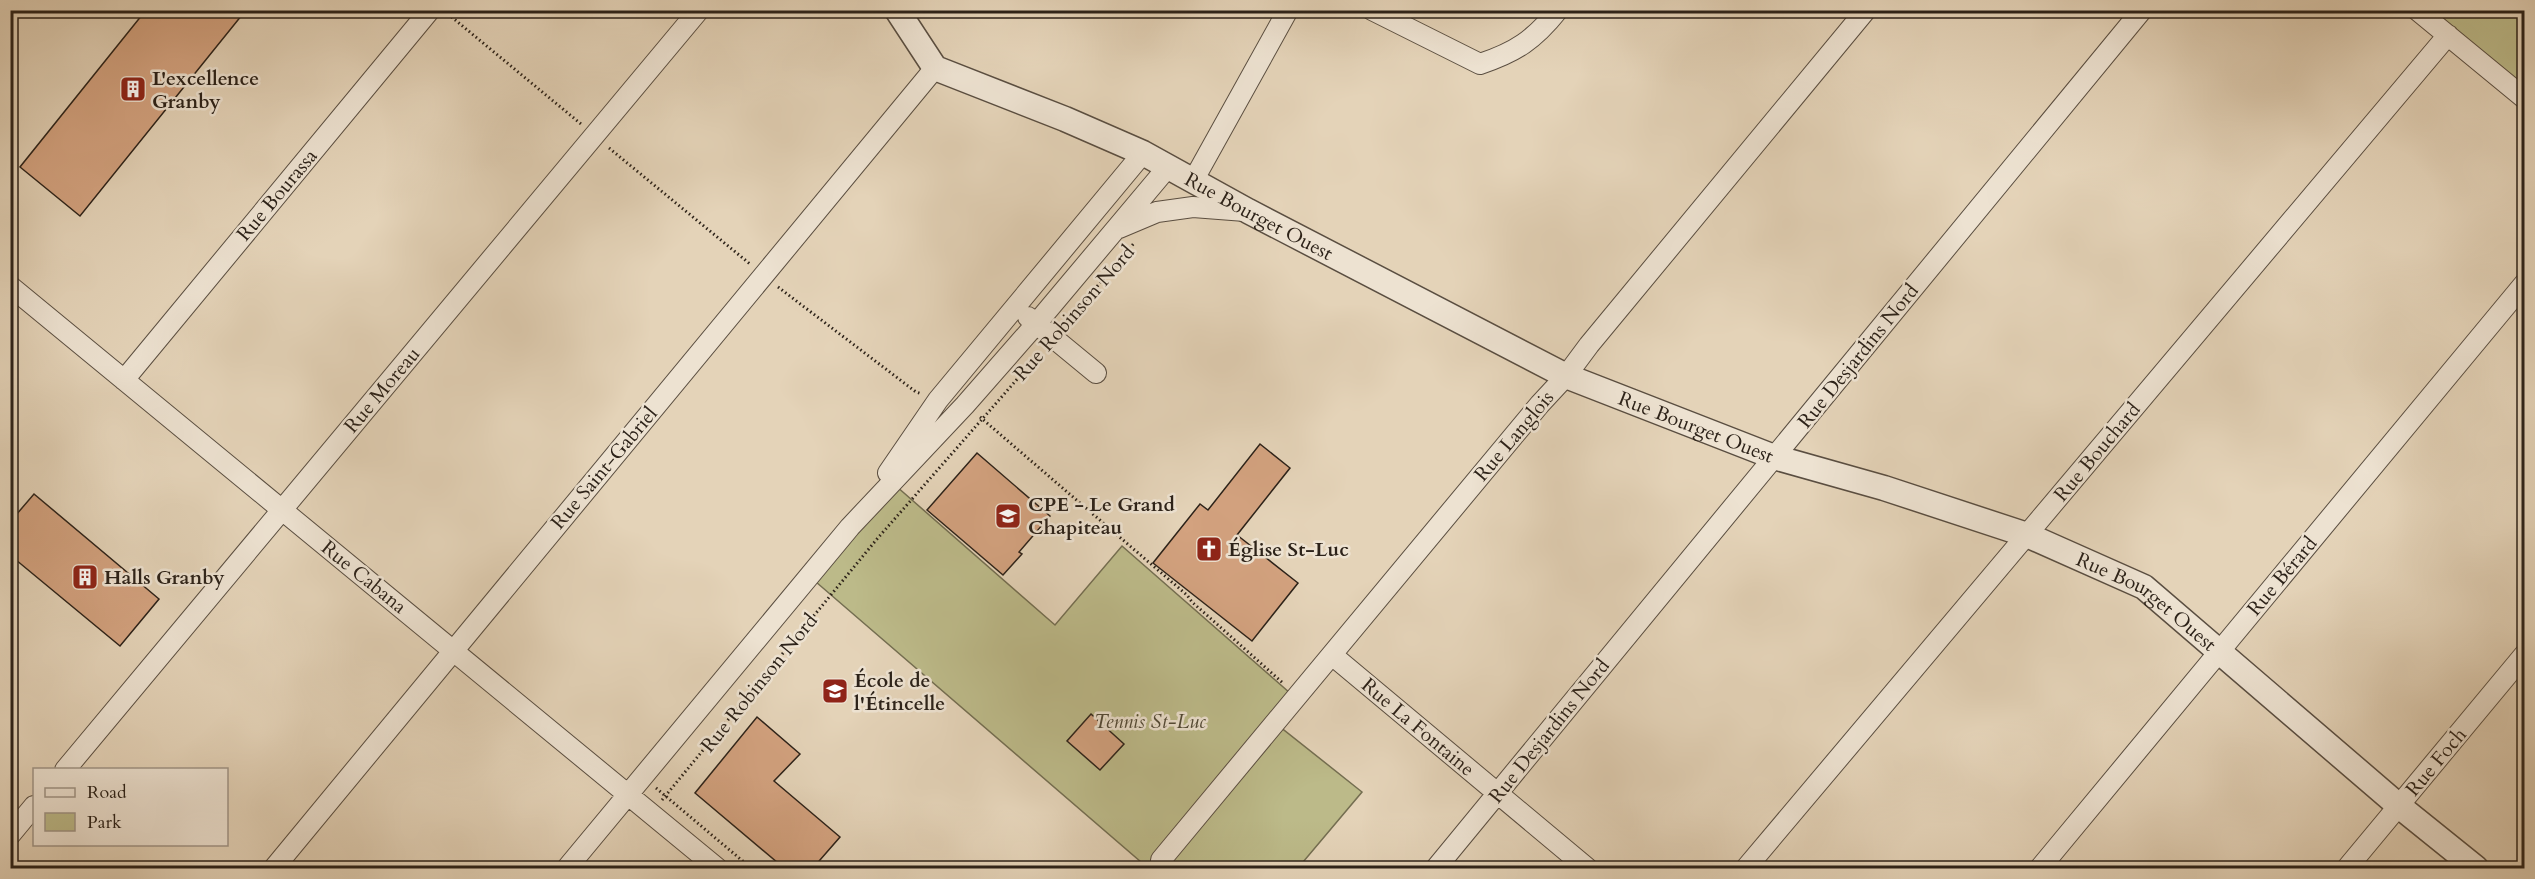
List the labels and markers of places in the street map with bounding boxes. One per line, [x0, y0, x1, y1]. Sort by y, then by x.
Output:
place label: L'excellence Granby [152, 65, 259, 115]
building icon: L'excellence Granby [118, 74, 148, 104]
place label: CPE - Le Grand Chapiteau [1028, 491, 1176, 541]
school or university icon: CPE - Le Grand Chapiteau [993, 501, 1023, 531]
church icon: Église St-Luc [1194, 534, 1224, 564]
place label: Église St-Luc [1228, 536, 1349, 563]
building icon: Halls Granby [70, 562, 100, 592]
place label: Halls Granby [104, 564, 225, 591]
place label: École de l'Étincelle [854, 667, 945, 717]
school or university icon: École de l'Étincelle [820, 676, 850, 706]

